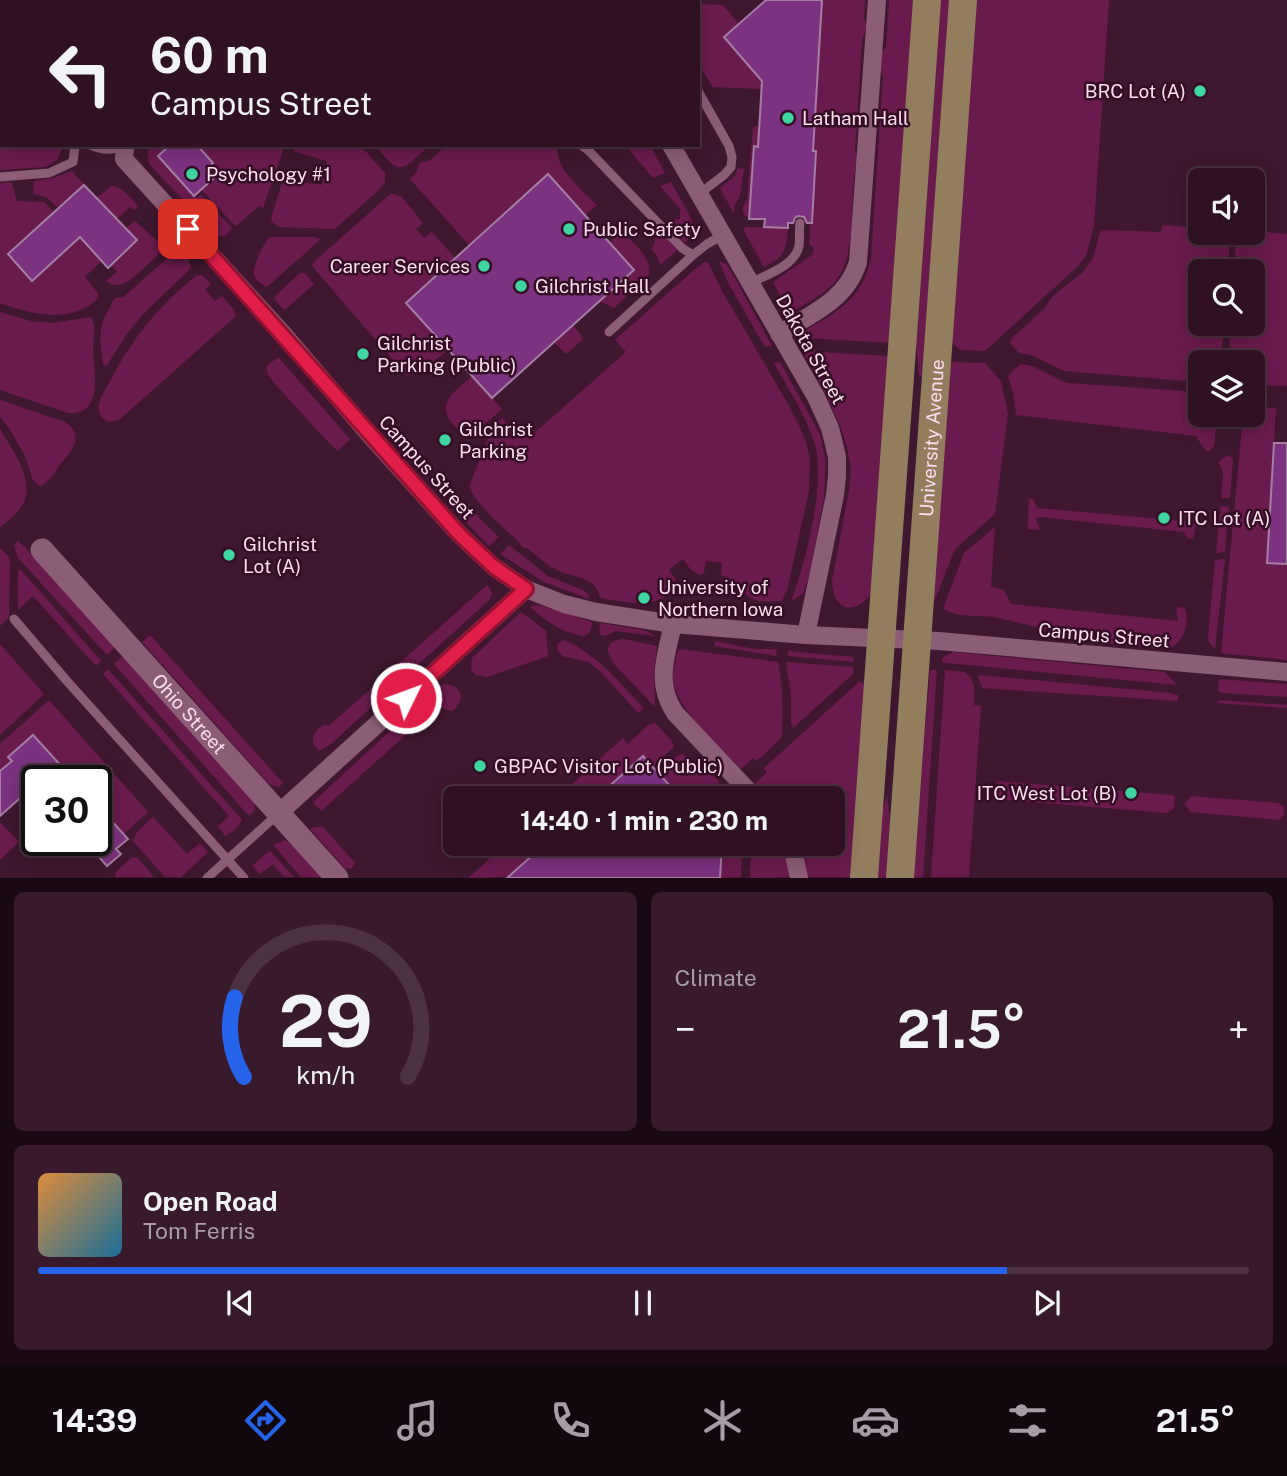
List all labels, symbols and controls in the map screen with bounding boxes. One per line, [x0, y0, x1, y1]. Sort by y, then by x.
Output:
text: 60 m [150, 26, 269, 84]
icon: left [35, 28, 126, 119]
place label: BRC Lot (A) [1085, 80, 1186, 102]
marker: BRC Lot (A) [1192, 83, 1208, 99]
text: Campus Street [150, 85, 372, 122]
place label: Latham Hall [802, 107, 909, 129]
marker: Latham Hall [780, 110, 796, 126]
place label: Psychology #1 [206, 163, 331, 185]
marker: Psychology #1 [184, 166, 200, 182]
map controls [1188, 168, 1265, 427]
button: sound [1188, 168, 1265, 245]
pin [158, 199, 218, 259]
icon: arrive [169, 210, 207, 248]
place label: Public Safety [583, 218, 701, 240]
marker: Public Safety [561, 221, 577, 237]
place label: Career Services [330, 255, 470, 277]
marker: Career Services [476, 258, 492, 274]
button: search [1188, 259, 1265, 336]
place label: Gilchrist Hall [535, 275, 650, 297]
marker: Gilchrist Hall [513, 278, 529, 294]
street label: Dakota Street [772, 290, 850, 408]
place label: Gilchrist Parking (Public) [377, 332, 516, 376]
marker: Gilchrist Parking (Public) [355, 346, 371, 362]
button: layers [1188, 350, 1265, 427]
street label: University Avenue [915, 358, 948, 518]
street label: Campus Street [375, 411, 479, 523]
place label: Gilchrist Parking [459, 418, 533, 462]
marker: Gilchrist Parking [437, 432, 453, 448]
place label: ITC Lot (A) [1178, 507, 1270, 529]
marker: ITC Lot (A) [1156, 510, 1172, 526]
place label: Gilchrist Lot (A) [243, 533, 317, 577]
marker: Gilchrist Lot (A) [221, 547, 237, 563]
place label: University of Northern Iowa [658, 576, 783, 620]
marker: University of Northern Iowa [636, 590, 652, 606]
street label: Campus Street [1037, 618, 1171, 652]
position arrow [369, 661, 443, 735]
street label: Ohio Street [147, 669, 231, 758]
place label: GBPAC Visitor Lot (Public) [494, 755, 723, 777]
marker: GBPAC Visitor Lot (Public) [472, 758, 488, 774]
speed limit sign: 30 [21, 765, 112, 856]
place label: ITC West Lot (B) [977, 782, 1117, 804]
marker: ITC West Lot (B) [1123, 785, 1139, 801]
text: 14:40 · 1 min · 230 m [520, 805, 768, 836]
text: Climate [675, 964, 757, 991]
text: 29 [278, 979, 372, 1064]
text: 21.5° [897, 999, 1026, 1060]
text: − [675, 1007, 696, 1052]
text: + [1228, 1007, 1249, 1052]
text: km/h [296, 1060, 355, 1090]
text: Open Road [143, 1186, 278, 1217]
text: Tom Ferris [143, 1217, 255, 1244]
icon: previous [221, 1284, 259, 1322]
icon: pause [624, 1284, 662, 1322]
icon: next [1028, 1284, 1066, 1322]
icon: directions [241, 1396, 290, 1445]
icon: music [393, 1396, 442, 1445]
icon: phone [546, 1396, 595, 1445]
icon: climate [698, 1396, 747, 1445]
icon: car [851, 1396, 900, 1445]
icon: filters [1003, 1396, 1052, 1445]
text: 14:39 [52, 1402, 137, 1439]
text: 21.5° [1156, 1402, 1235, 1439]

